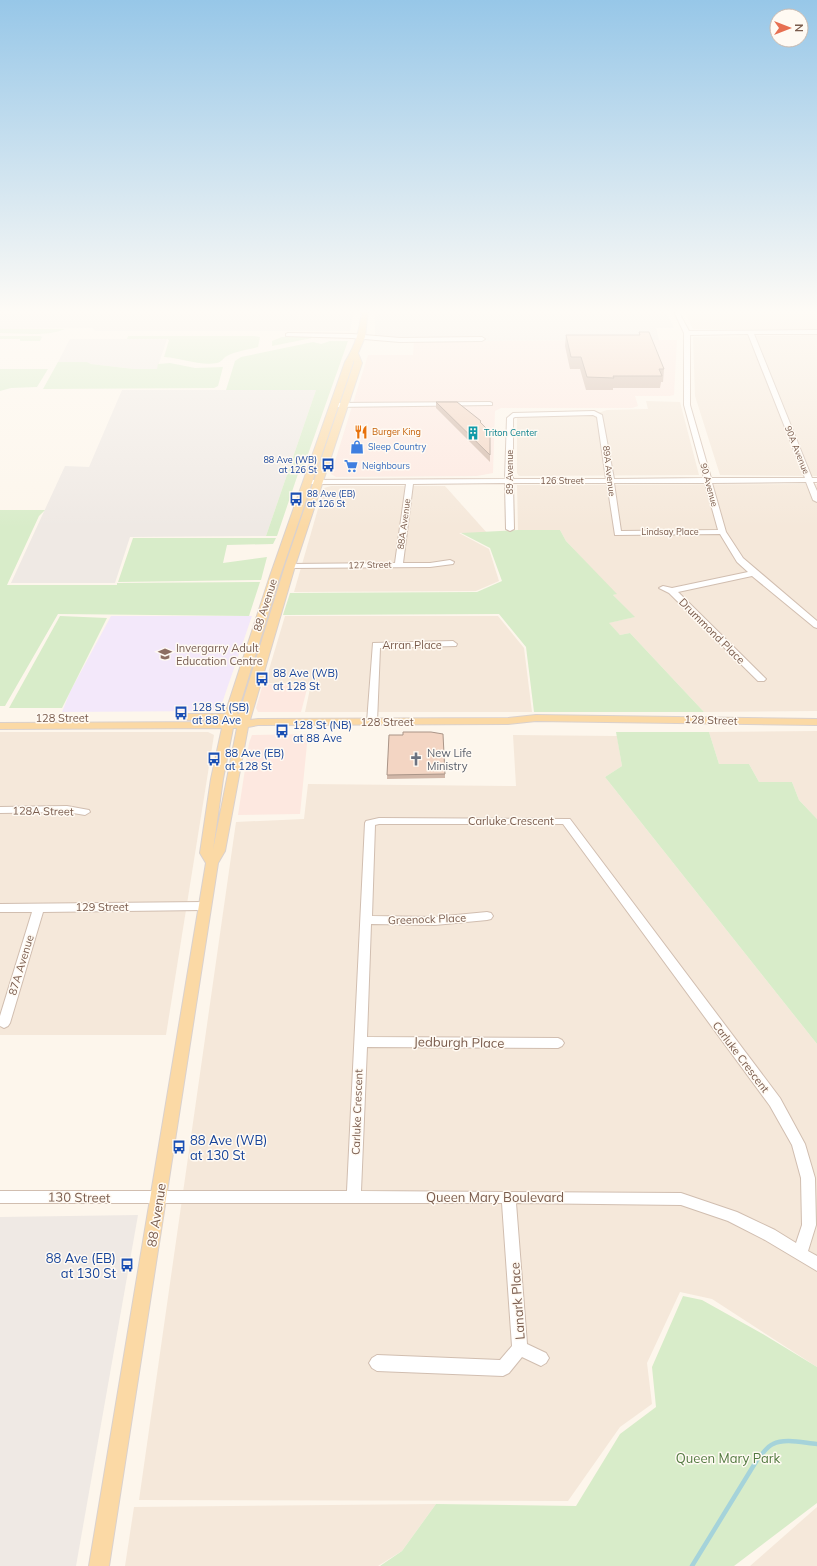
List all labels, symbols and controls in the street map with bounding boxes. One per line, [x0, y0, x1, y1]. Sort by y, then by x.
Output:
north arrow [769, 8, 809, 48]
text: N [792, 24, 806, 32]
restaurant icon: Burger King [353, 424, 369, 440]
street label: 90A Avenue [783, 424, 812, 476]
building icon: Triton Center [465, 425, 481, 441]
place label: Burger King [372, 426, 421, 437]
place label: Triton Center [484, 427, 538, 438]
shop icon: Sleep Country [349, 439, 365, 455]
place label: Sleep Country [368, 441, 426, 453]
street label: 89A Avenue [601, 445, 618, 497]
street label: 89 Avenue [504, 450, 515, 494]
place label: 88 Ave (WB) at 126 St [263, 454, 317, 475]
bus stop icon: 88 Ave (WB) at 126 St [320, 457, 336, 473]
supermarket icon: Neighbours [343, 458, 359, 474]
place label: Neighbours [362, 460, 410, 471]
street label: 90 Avenue [698, 462, 721, 508]
street label: 126 Street [540, 475, 584, 486]
place label: 88 Ave (EB) at 126 St [307, 488, 356, 509]
bus stop icon: 88 Ave (EB) at 126 St [288, 491, 304, 507]
street label: 88A Avenue [395, 498, 413, 550]
street label: Lindsay Place [641, 526, 699, 538]
street label: 127 Street [348, 559, 392, 570]
street label: 88 Avenue [250, 577, 280, 633]
street label: Drummond Place [676, 595, 748, 667]
street label: Arran Place [382, 638, 442, 652]
place label: Invergarry Adult Education Centre [176, 641, 263, 668]
school or university icon: Invergarry Adult Education Centre [157, 646, 173, 662]
place label: 88 Ave (WB) at 128 St [273, 666, 339, 693]
bus stop icon: 88 Ave (WB) at 128 St [254, 671, 270, 687]
place label: 128 St (SB) at 88 Ave [192, 700, 250, 727]
bus stop icon: 128 St (SB) at 88 Ave [173, 705, 189, 721]
street label: 128 Street [35, 711, 89, 725]
street label: 128 Street [684, 712, 738, 728]
street label: 128 Street [360, 715, 414, 729]
place label: 128 St (NB) at 88 Ave [293, 718, 352, 745]
bus stop icon: 128 St (NB) at 88 Ave [274, 723, 290, 739]
place label: 88 Ave (EB) at 128 St [225, 746, 284, 773]
place label: New Life Ministry [427, 746, 472, 773]
bus stop icon: 88 Ave (EB) at 128 St [206, 751, 222, 767]
church icon: New Life Ministry [408, 751, 424, 767]
street label: 128A Street [12, 803, 74, 819]
street label: Carluke Crescent [468, 814, 554, 828]
street label: 129 Street [75, 900, 129, 914]
street label: Greenock Place [388, 911, 466, 927]
street label: 87A Avenue [5, 933, 37, 997]
street label: Carluke Crescent [710, 1019, 772, 1096]
street label: Jedburgh Place [414, 1033, 504, 1051]
street label: Carluke Crescent [349, 1069, 365, 1155]
place label: 88 Ave (WB) at 130 St [190, 1132, 267, 1163]
bus stop icon: 88 Ave (WB) at 130 St [171, 1139, 187, 1155]
street label: 88 Avenue [143, 1182, 169, 1248]
street label: 130 Street [47, 1188, 111, 1206]
street label: Queen Mary Boulevard [426, 1189, 564, 1205]
place label: 88 Ave (EB) at 130 St [46, 1250, 116, 1281]
bus stop icon: 88 Ave (EB) at 130 St [119, 1257, 135, 1273]
street label: Lanark Place [506, 1262, 528, 1340]
park label: Queen Mary Park [676, 1450, 781, 1466]

